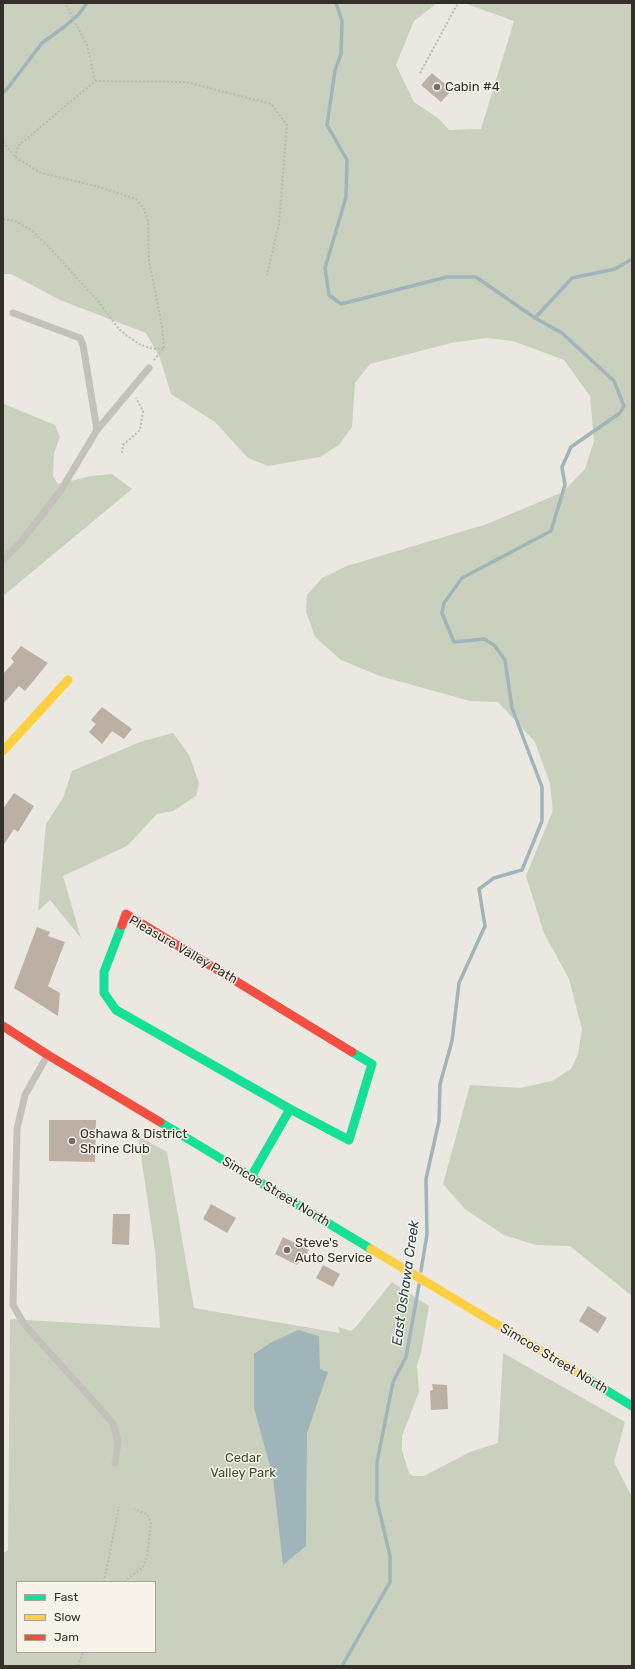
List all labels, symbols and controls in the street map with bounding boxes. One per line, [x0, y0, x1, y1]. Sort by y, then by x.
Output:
place label: Cabin #4 [445, 79, 500, 95]
marker: Cabin #4 [432, 82, 442, 92]
street label: Pleasure Valley Path [126, 913, 240, 987]
place label: Oshawa & District Shrine Club [80, 1126, 187, 1157]
marker: Oshawa & District Shrine Club [67, 1136, 77, 1146]
street label: Simcoe Street North [219, 1154, 333, 1230]
water label: East Oshawa Creek [389, 1219, 423, 1347]
place label: Steve's Auto Service [295, 1235, 372, 1266]
marker: Steve's Auto Service [282, 1245, 292, 1255]
street label: Simcoe Street North [497, 1321, 611, 1397]
park label: Cedar Valley Park [210, 1450, 276, 1481]
legend [16, 1581, 156, 1653]
text: Fast [54, 1590, 78, 1604]
text: Slow [54, 1610, 81, 1624]
text: Jam [54, 1630, 79, 1644]

